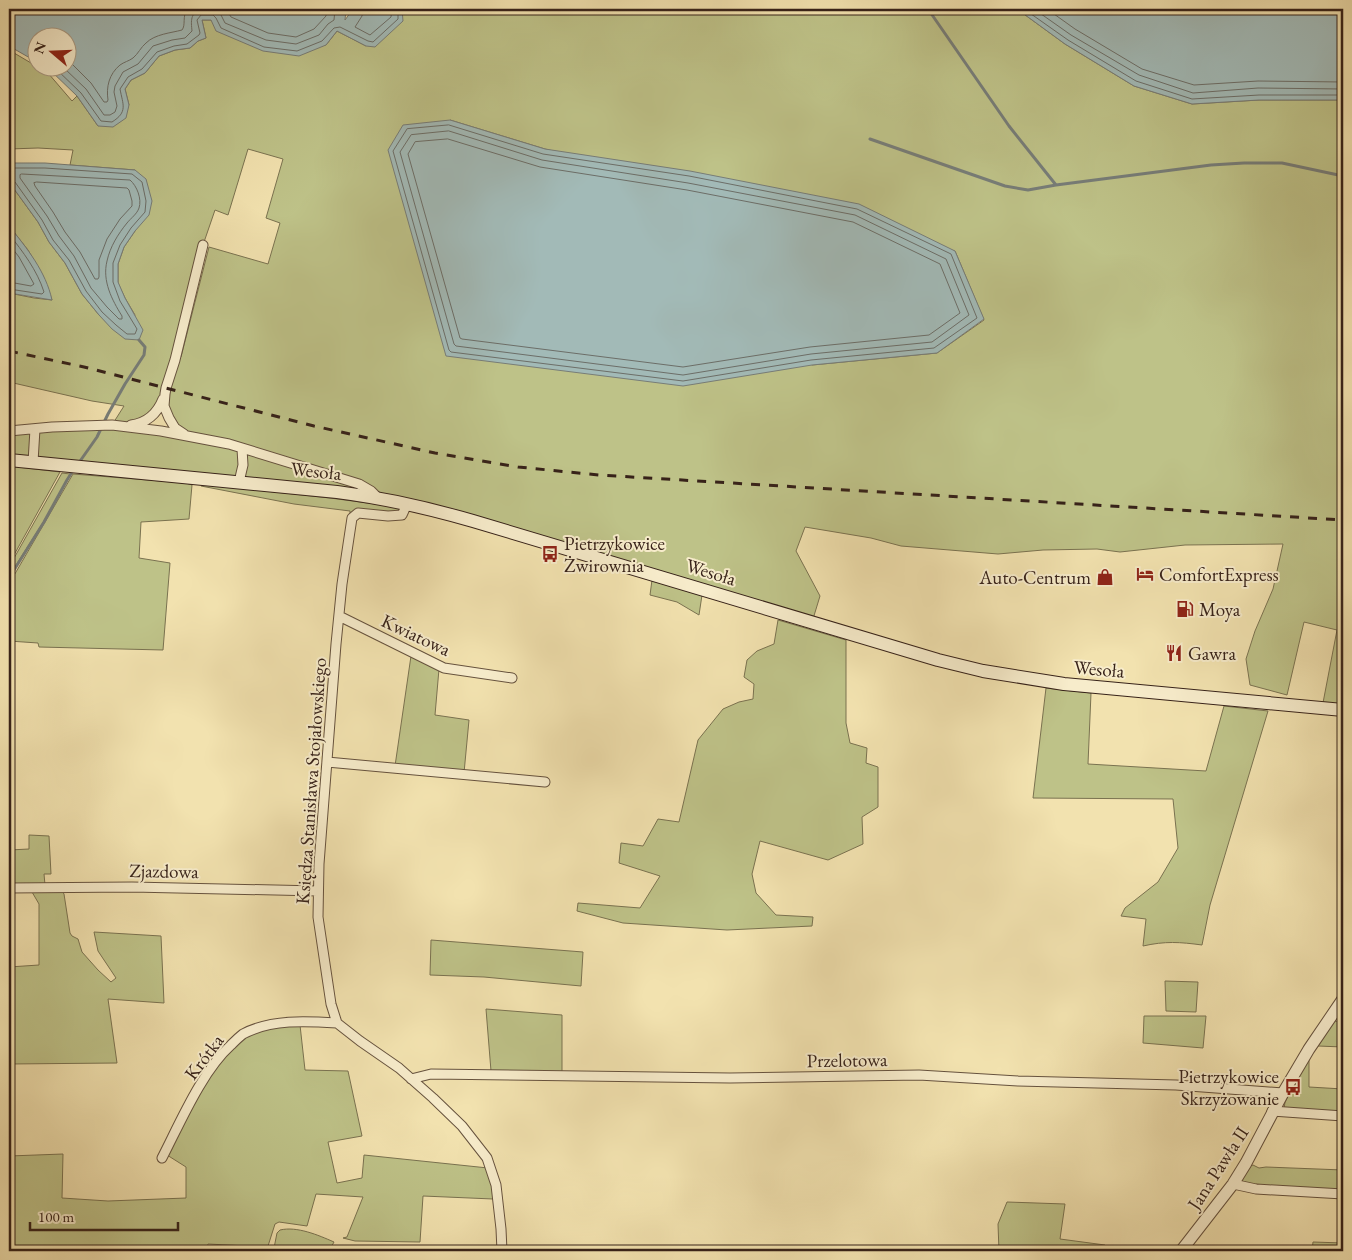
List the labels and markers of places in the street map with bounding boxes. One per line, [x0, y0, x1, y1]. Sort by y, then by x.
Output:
place label: Pietrzykowice Żwirownia [564, 531, 665, 578]
bus stop icon: Pietrzykowice Żwirownia [540, 544, 560, 564]
place label: ComfortExpress [1159, 562, 1279, 587]
hotel icon: ComfortExpress [1135, 564, 1155, 584]
place label: Auto-Centrum [978, 565, 1091, 590]
shop icon: Auto-Centrum [1095, 567, 1115, 587]
place label: Moya [1199, 597, 1241, 622]
fuel station icon: Moya [1175, 599, 1195, 619]
place label: Gawra [1188, 641, 1236, 666]
restaurant icon: Gawra [1164, 643, 1184, 663]
place label: Pietrzykowice Skrzyżowanie [1178, 1064, 1279, 1111]
bus stop icon: Pietrzykowice Skrzyżowanie [1283, 1077, 1303, 1097]

